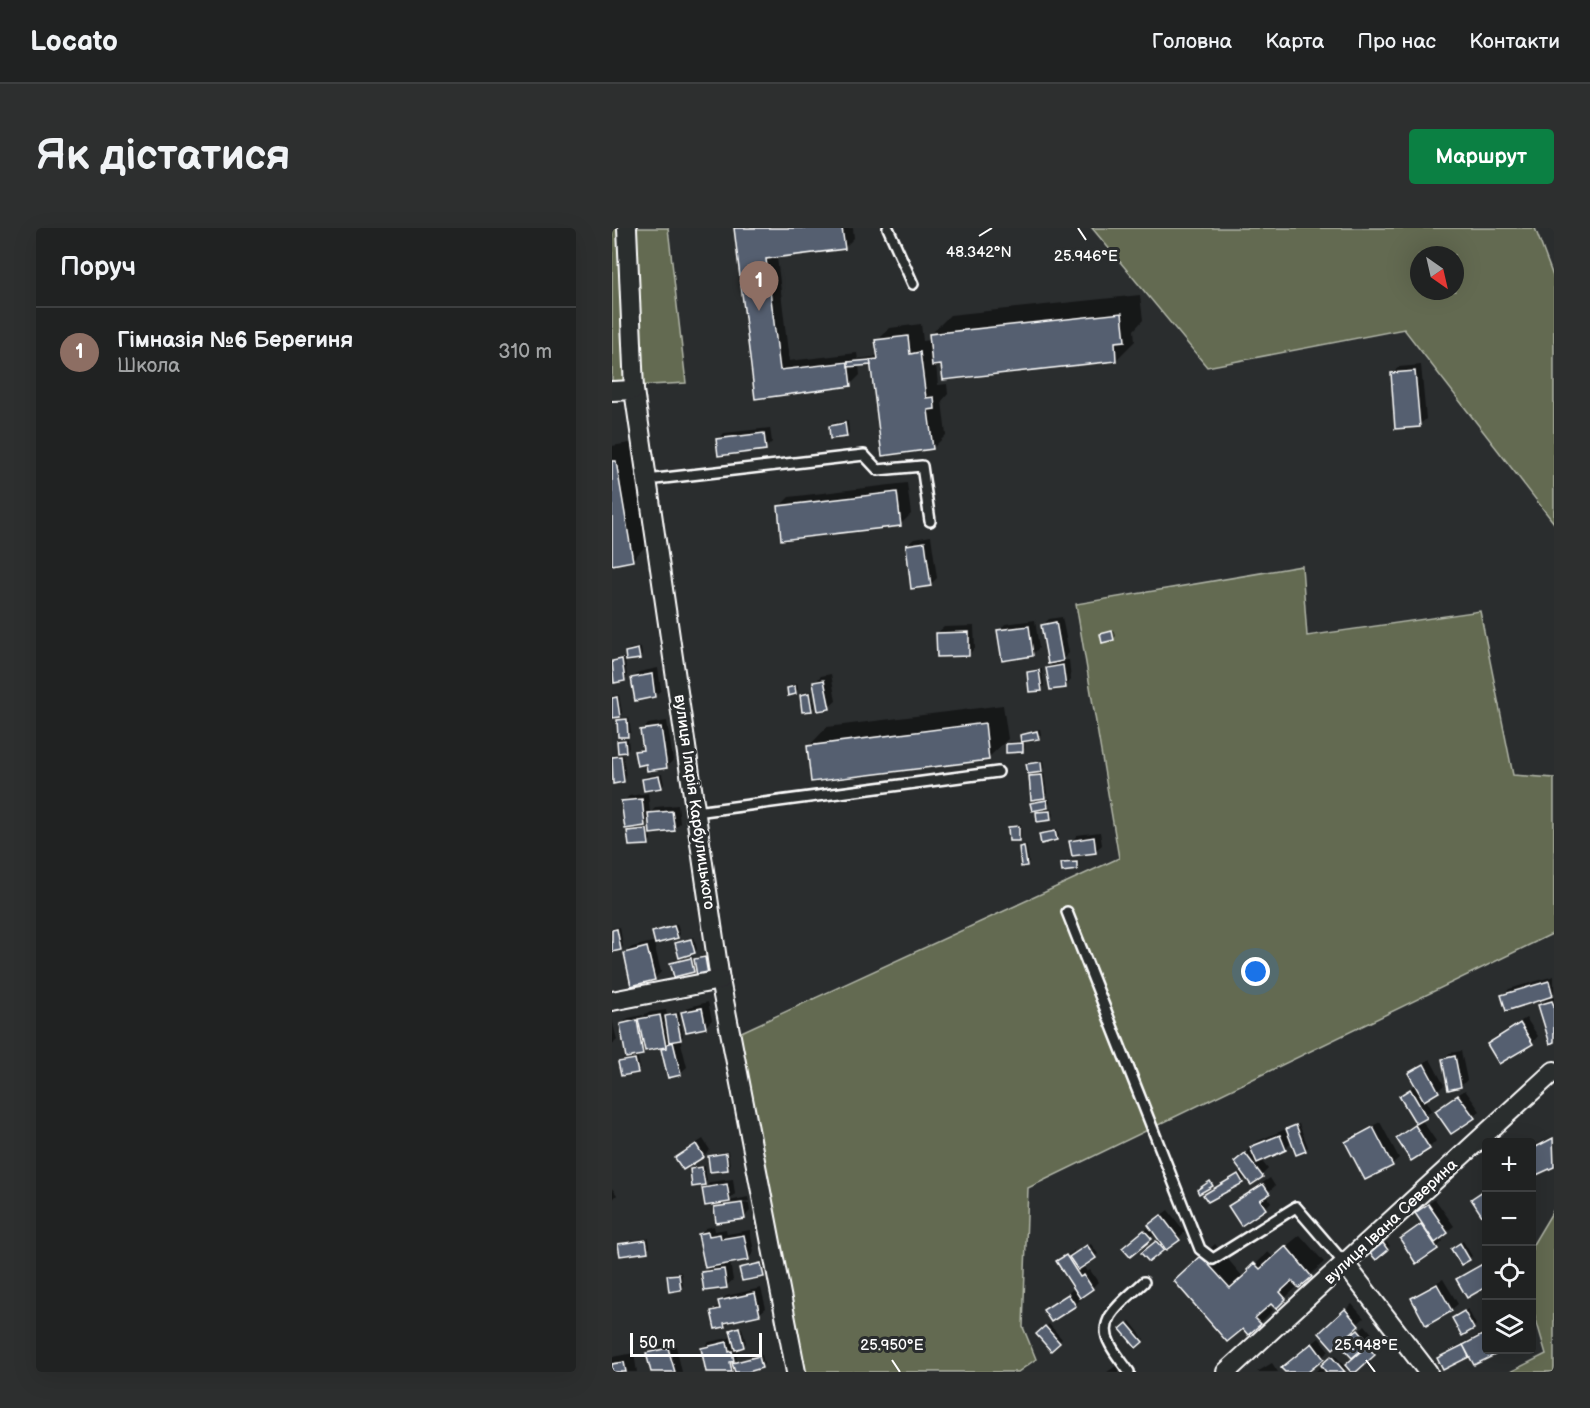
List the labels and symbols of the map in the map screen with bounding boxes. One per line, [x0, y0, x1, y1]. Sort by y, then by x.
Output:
text: 48.342°N [946, 243, 1012, 262]
north arrow [1410, 246, 1464, 300]
text: 25.946°E [1054, 247, 1118, 266]
pin: 1 [740, 262, 778, 311]
street label: вулиця Іларія Карбулицького [670, 693, 718, 911]
your location [1241, 957, 1270, 986]
street label: вулиця Івана Северина [1321, 1155, 1462, 1289]
scale bar [630, 1330, 762, 1358]
text: 25.950°E [860, 1336, 924, 1355]
text: 25.948°E [1334, 1336, 1398, 1355]

